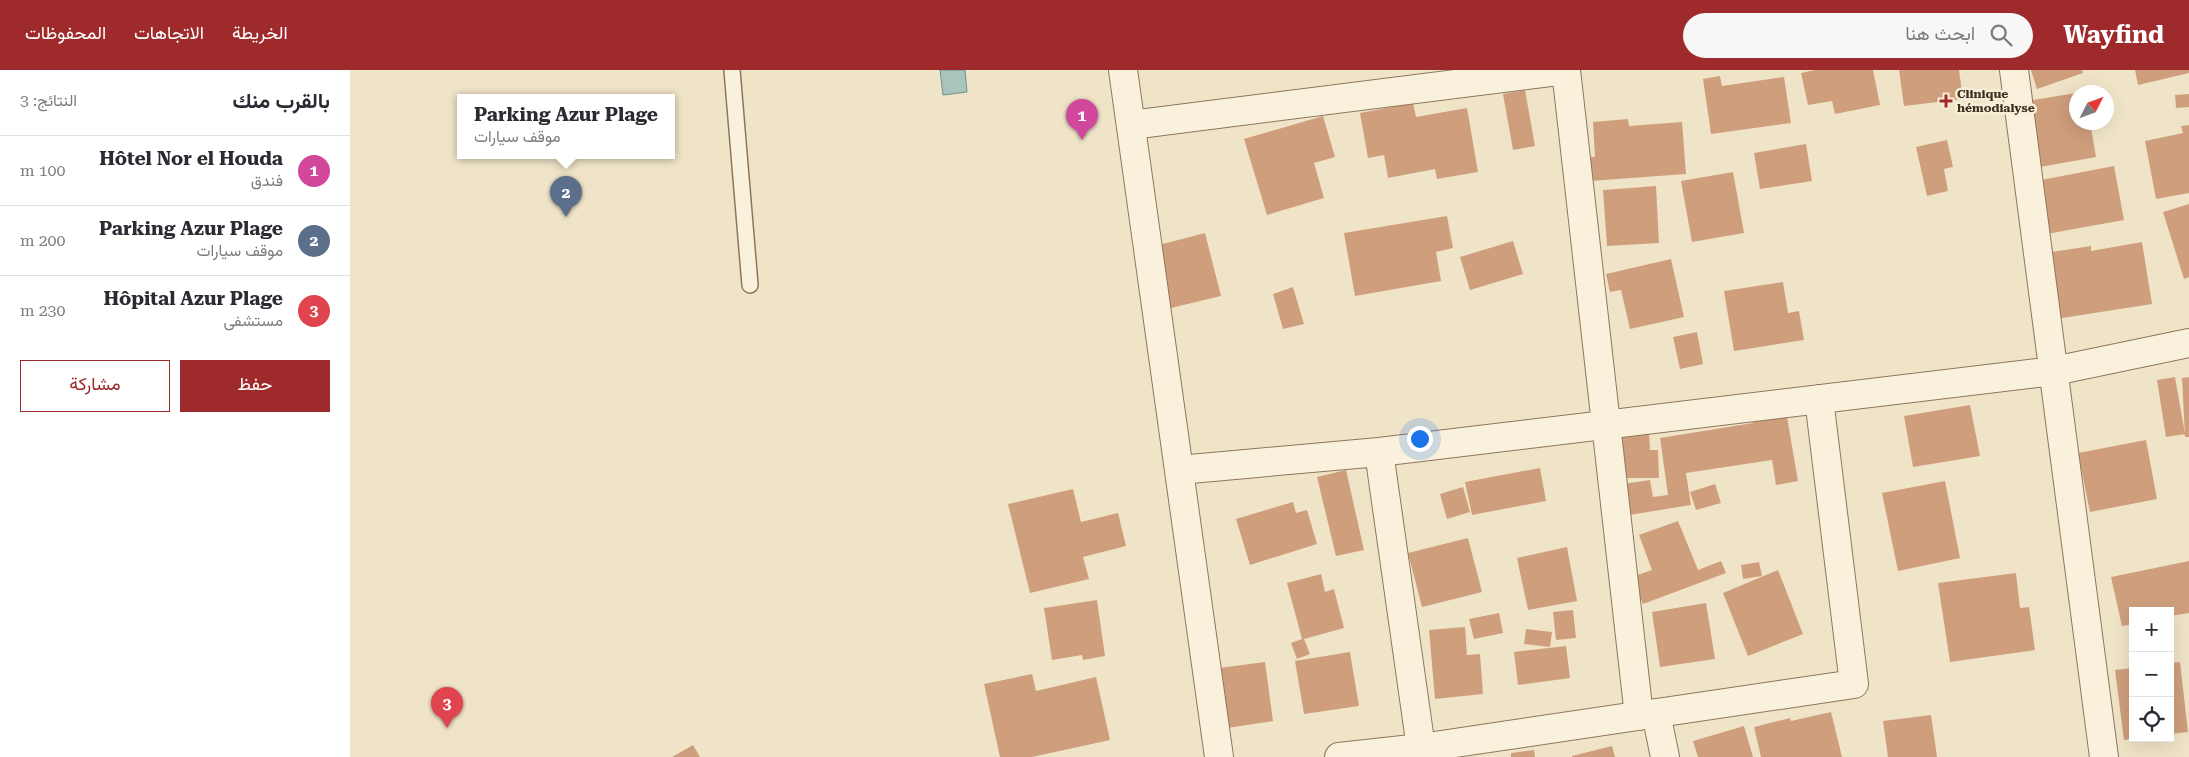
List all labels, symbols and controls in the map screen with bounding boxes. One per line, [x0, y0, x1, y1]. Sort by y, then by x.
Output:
search box [1683, 13, 2033, 58]
icon: search [1987, 21, 2015, 49]
text: Wayfind [2063, 21, 2164, 49]
text: المحفوظات [25, 22, 106, 43]
text: الاتجاهات [134, 22, 204, 43]
text: الخريطة [232, 22, 288, 43]
text: ابحث هنا [1905, 22, 1975, 45]
north arrow [2069, 85, 2114, 130]
place label: Clinique hémodialyse [1957, 87, 2035, 115]
text: بالقرب منك [232, 89, 330, 113]
text: النتائج: 3 [20, 91, 77, 110]
popup [457, 94, 675, 159]
marker: Clinique hémodialyse [1939, 94, 1953, 108]
pin: 1 [1066, 99, 1098, 140]
text: Parking Azur Plage [474, 103, 658, 126]
text: موقف سيارات [474, 127, 561, 146]
text: Hôtel Nor el Houda [99, 147, 283, 170]
text: 100 m [20, 161, 66, 180]
text: 1 [310, 161, 318, 180]
text: فندق [251, 171, 283, 190]
pin: 2 [550, 176, 582, 217]
text: Parking Azur Plage [99, 217, 283, 240]
text: 200 m [20, 231, 66, 250]
text: 2 [310, 231, 318, 250]
text: موقف سيارات [196, 241, 283, 260]
text: Hôpital Azur Plage [103, 287, 283, 310]
text: 230 m [20, 301, 66, 320]
text: 3 [310, 301, 318, 320]
text: مستشفى [223, 311, 283, 330]
button: مشاركة [20, 360, 170, 412]
button: حفظ [180, 360, 330, 412]
your location [1407, 426, 1433, 452]
map controls [2129, 607, 2174, 742]
button: + [2129, 607, 2174, 652]
button: − [2129, 652, 2174, 697]
pin: 3 [431, 687, 463, 728]
button: locate [2129, 697, 2174, 742]

